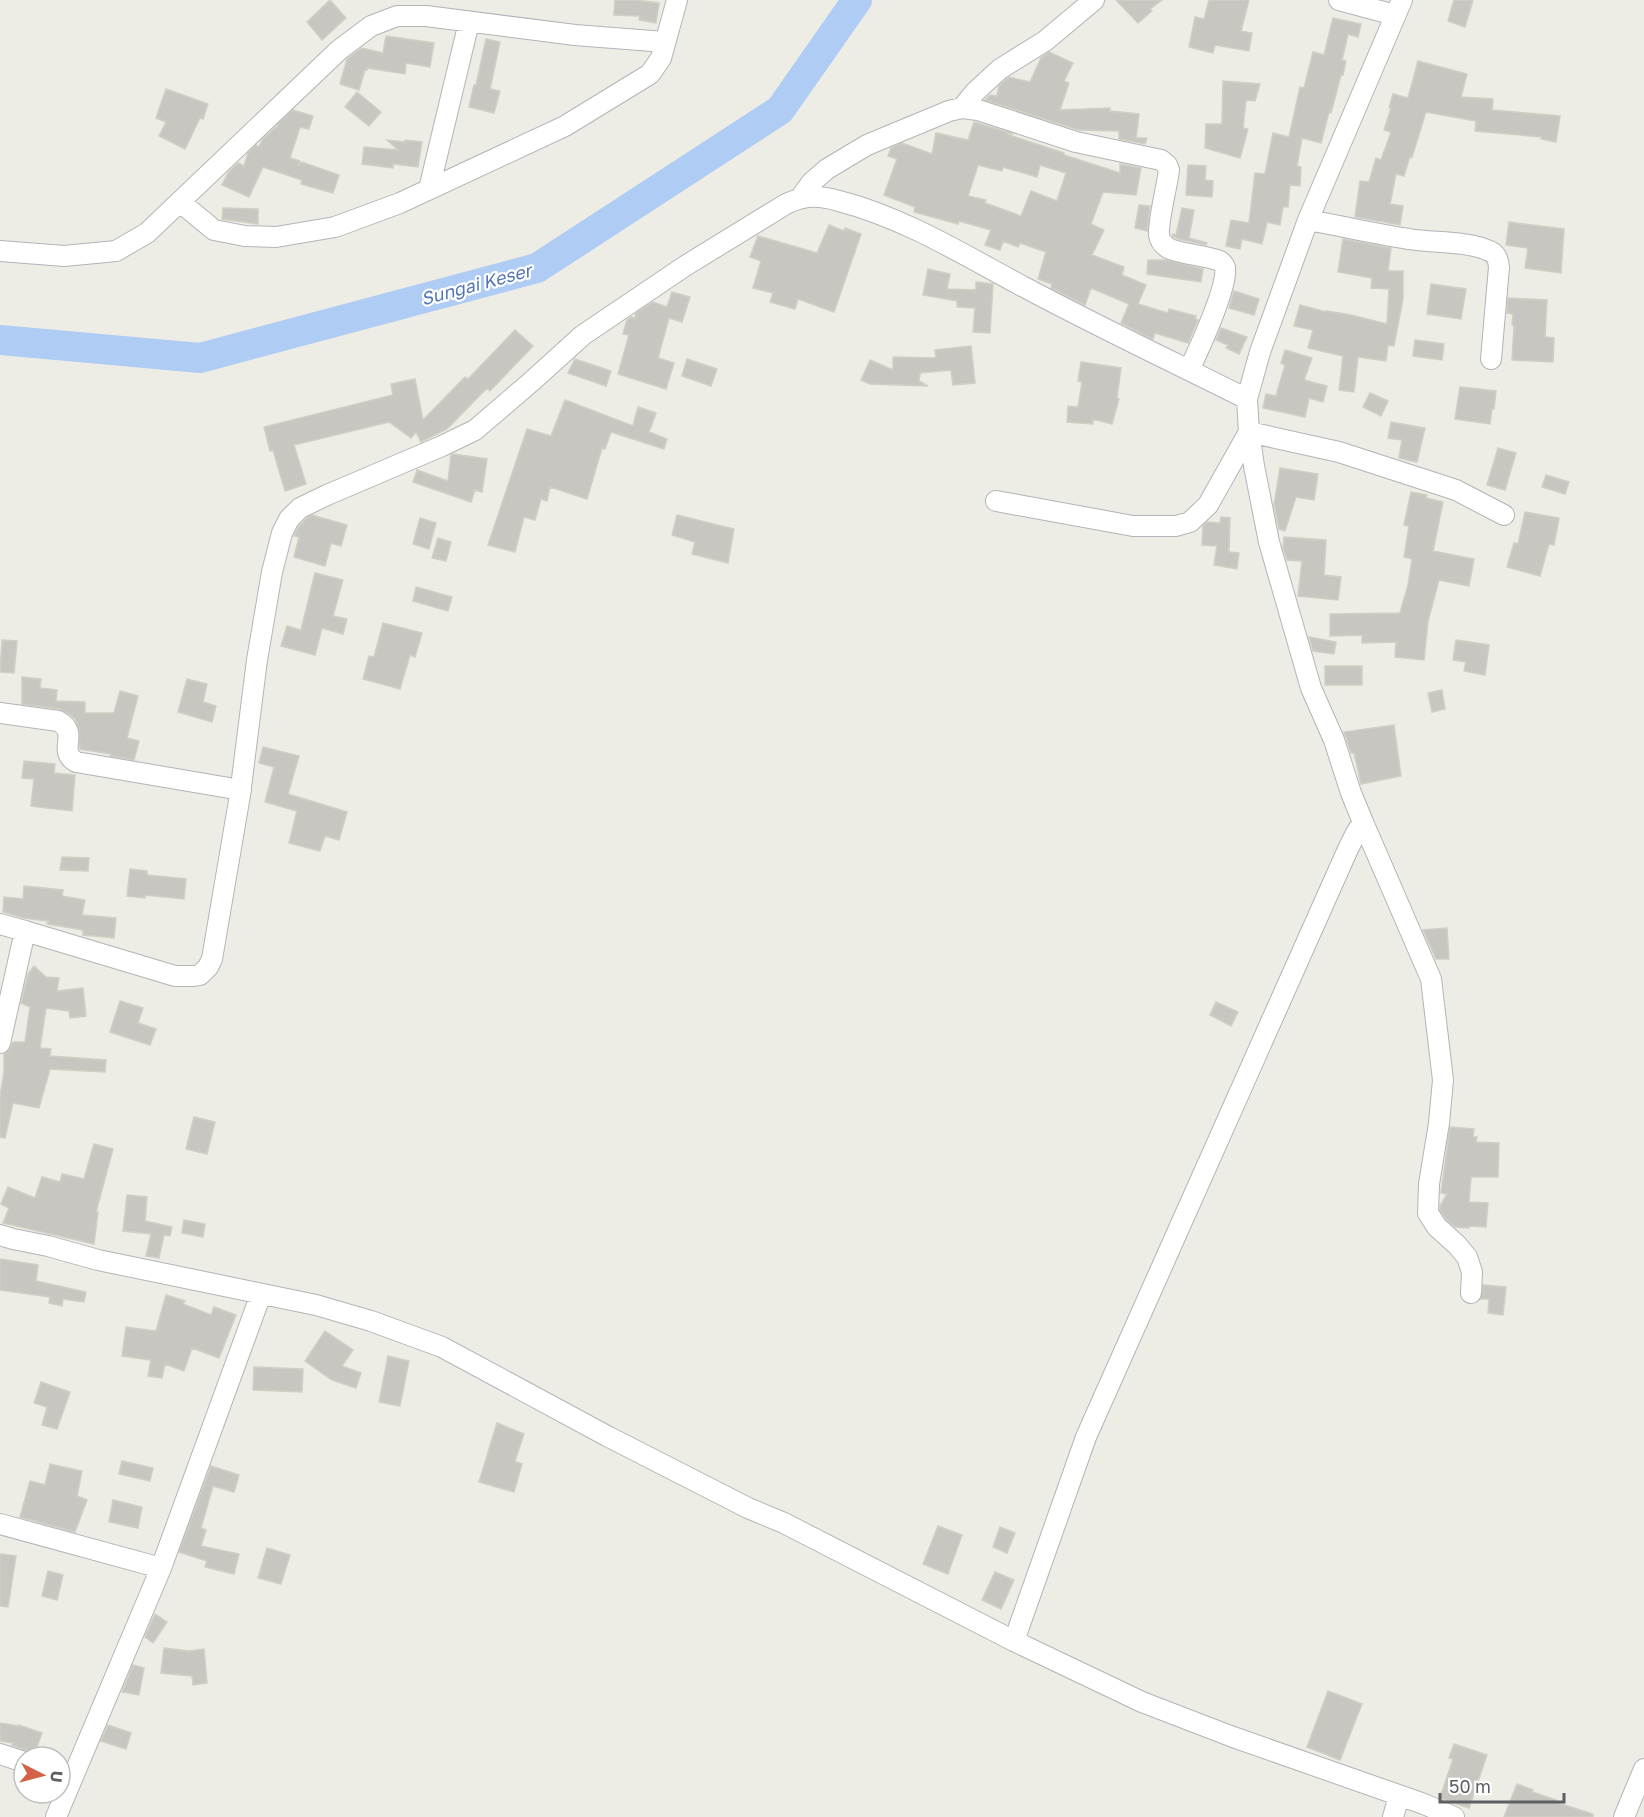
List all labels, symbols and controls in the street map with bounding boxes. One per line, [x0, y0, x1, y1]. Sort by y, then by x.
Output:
water label: Sungai Keser [418, 258, 537, 309]
north arrow [12, 1745, 72, 1805]
scale bar [1440, 1766, 1564, 1804]
text: U [46, 1770, 67, 1783]
text: 50 m [1449, 1775, 1491, 1797]

